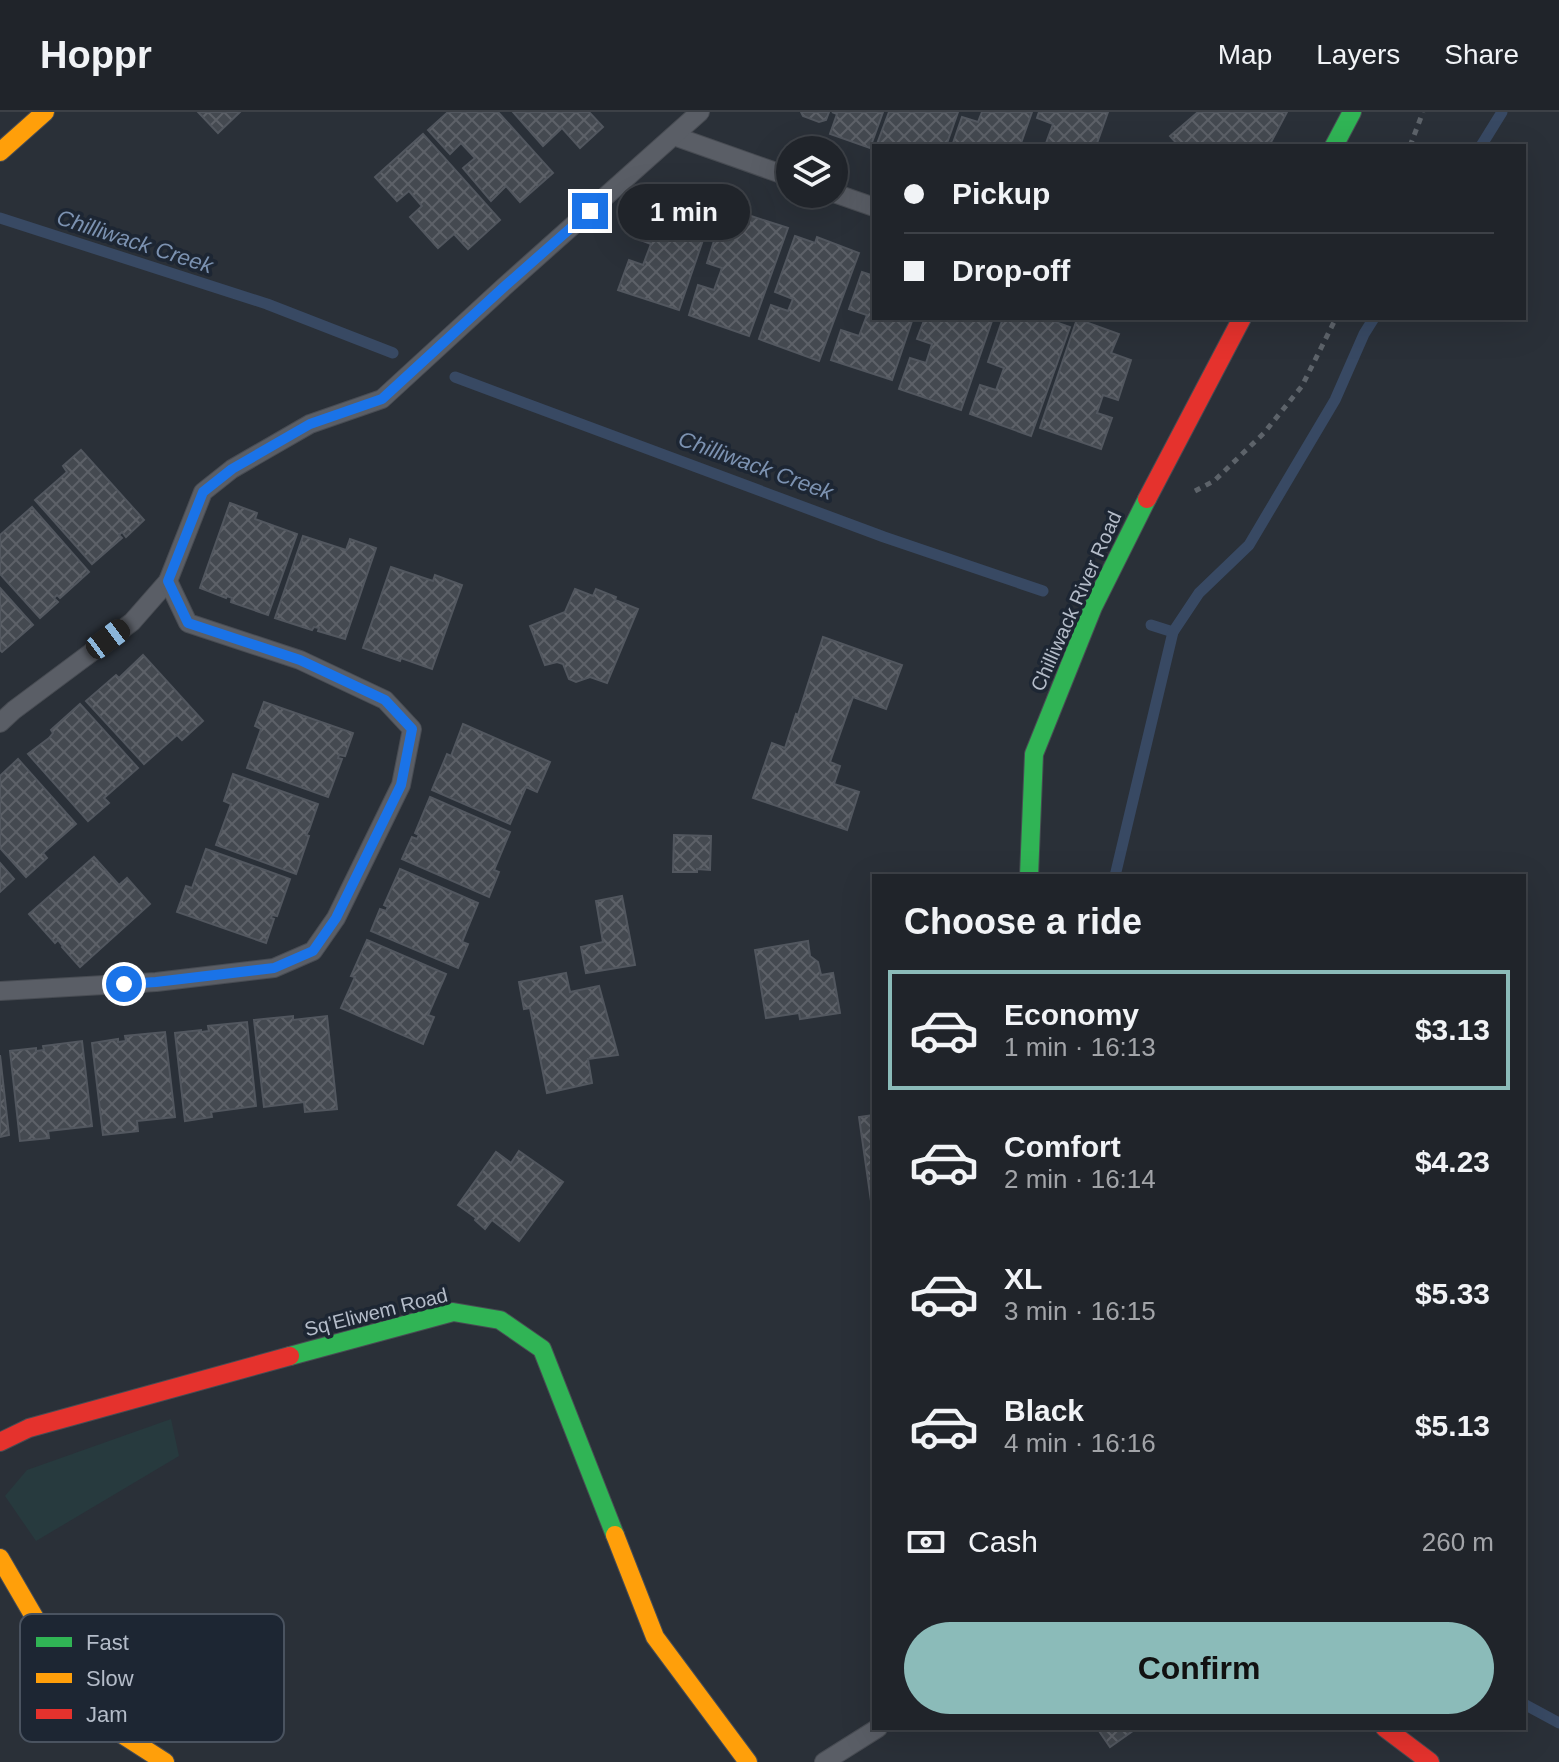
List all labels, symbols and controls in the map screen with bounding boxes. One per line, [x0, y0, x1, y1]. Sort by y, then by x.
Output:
text: Hoppr [40, 34, 152, 76]
text: Map [1218, 39, 1272, 70]
text: Layers [1316, 39, 1400, 70]
text: Share [1444, 39, 1519, 70]
map controls [776, 136, 848, 208]
button: layers [776, 136, 848, 208]
text: Pickup [952, 177, 1050, 210]
callout: 1 min [618, 183, 750, 239]
route end [572, 193, 608, 229]
text: 1 min [650, 197, 718, 227]
water label: Chilliwack Creek [54, 204, 217, 279]
text: Drop-off [952, 254, 1070, 287]
water label: Chilliwack Creek [675, 426, 837, 505]
street label: Chilliwack River Road [1026, 508, 1126, 694]
car [82, 615, 134, 663]
text: Choose a ride [904, 901, 1142, 942]
route start [106, 966, 142, 1002]
icon: car [908, 994, 980, 1066]
text: Economy [1004, 998, 1139, 1031]
text: $3.13 [1415, 1013, 1490, 1046]
text: 1 min · 16:13 [1004, 1032, 1156, 1062]
icon: car [908, 1126, 980, 1198]
text: Comfort [1004, 1130, 1121, 1163]
text: $4.23 [1415, 1145, 1490, 1178]
text: 2 min · 16:14 [1004, 1164, 1156, 1194]
icon: car [908, 1258, 980, 1330]
text: XL [1004, 1262, 1042, 1295]
text: $5.33 [1415, 1277, 1490, 1310]
street label: Sq’Eliwem Road [302, 1284, 450, 1340]
text: 3 min · 16:15 [1004, 1296, 1156, 1326]
icon: car [908, 1390, 980, 1462]
text: Black [1004, 1394, 1084, 1427]
text: $5.13 [1415, 1409, 1490, 1442]
text: 4 min · 16:16 [1004, 1428, 1156, 1458]
icon: cash [904, 1520, 948, 1564]
text: Cash [968, 1525, 1038, 1558]
text: 260 m [1422, 1527, 1494, 1557]
legend [20, 1614, 284, 1742]
button: Confirm [904, 1622, 1494, 1714]
text: Fast [86, 1630, 129, 1655]
text: Slow [86, 1666, 134, 1691]
text: Jam [86, 1702, 128, 1727]

